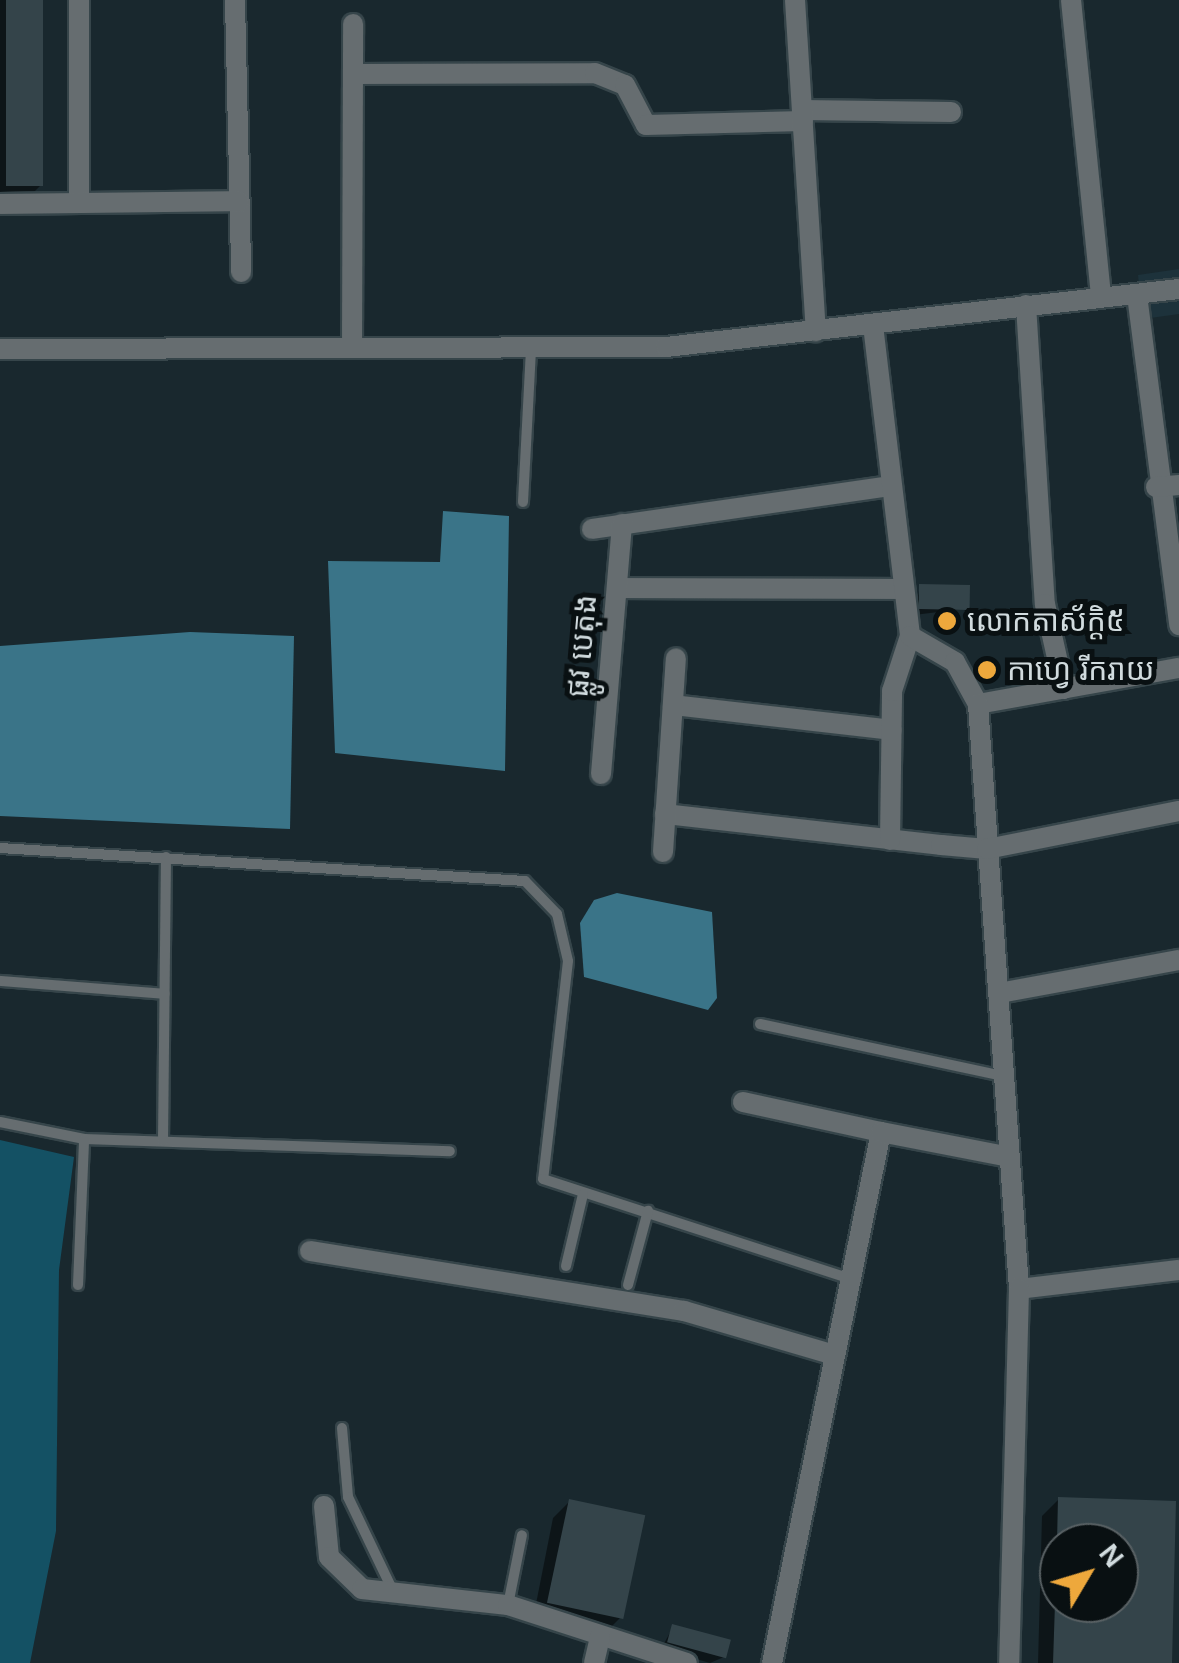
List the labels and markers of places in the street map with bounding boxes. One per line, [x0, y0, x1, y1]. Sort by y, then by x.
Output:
place label: លោកតាស័ក្តិ៥ [967, 603, 1125, 639]
marker: លោកតាស័ក្តិ៥ [936, 610, 958, 632]
place label: កាហ្វេ រីករាយ [1007, 652, 1154, 688]
marker: កាហ្វេ រីករាយ [976, 659, 998, 681]

